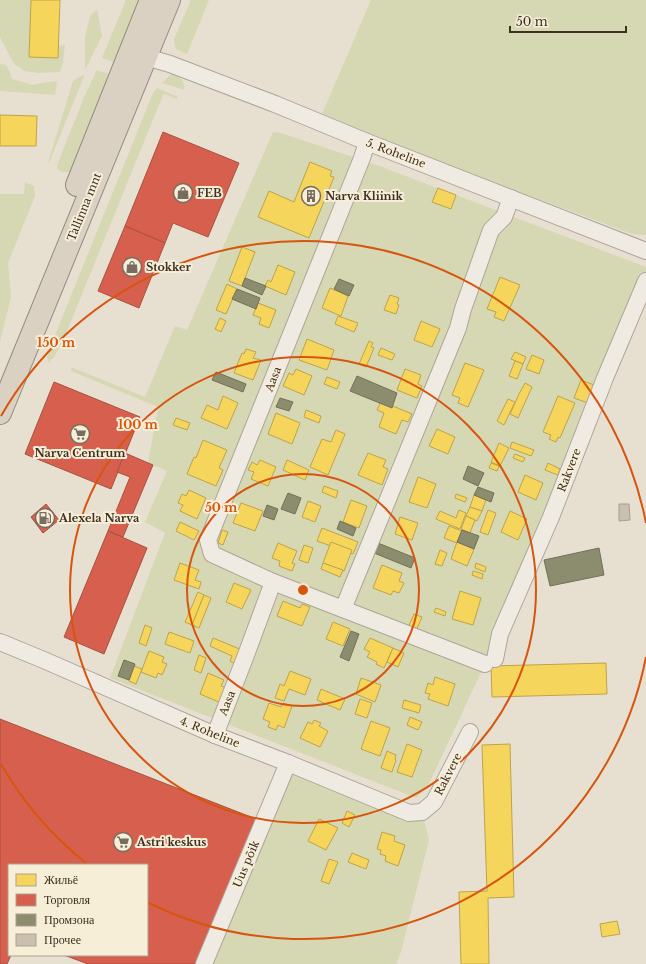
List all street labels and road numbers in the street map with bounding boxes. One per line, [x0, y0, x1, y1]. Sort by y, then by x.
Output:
street label: 5. Roheline [364, 135, 428, 171]
street label: Tallinna mnt [64, 170, 104, 243]
street label: Aasa [261, 364, 285, 394]
street label: Rakvere [554, 446, 584, 494]
street label: Aasa [215, 688, 239, 718]
street label: 4. Roheline [178, 714, 242, 750]
street label: Rakvere [431, 750, 465, 798]
street label: Uus põik [230, 838, 262, 890]

